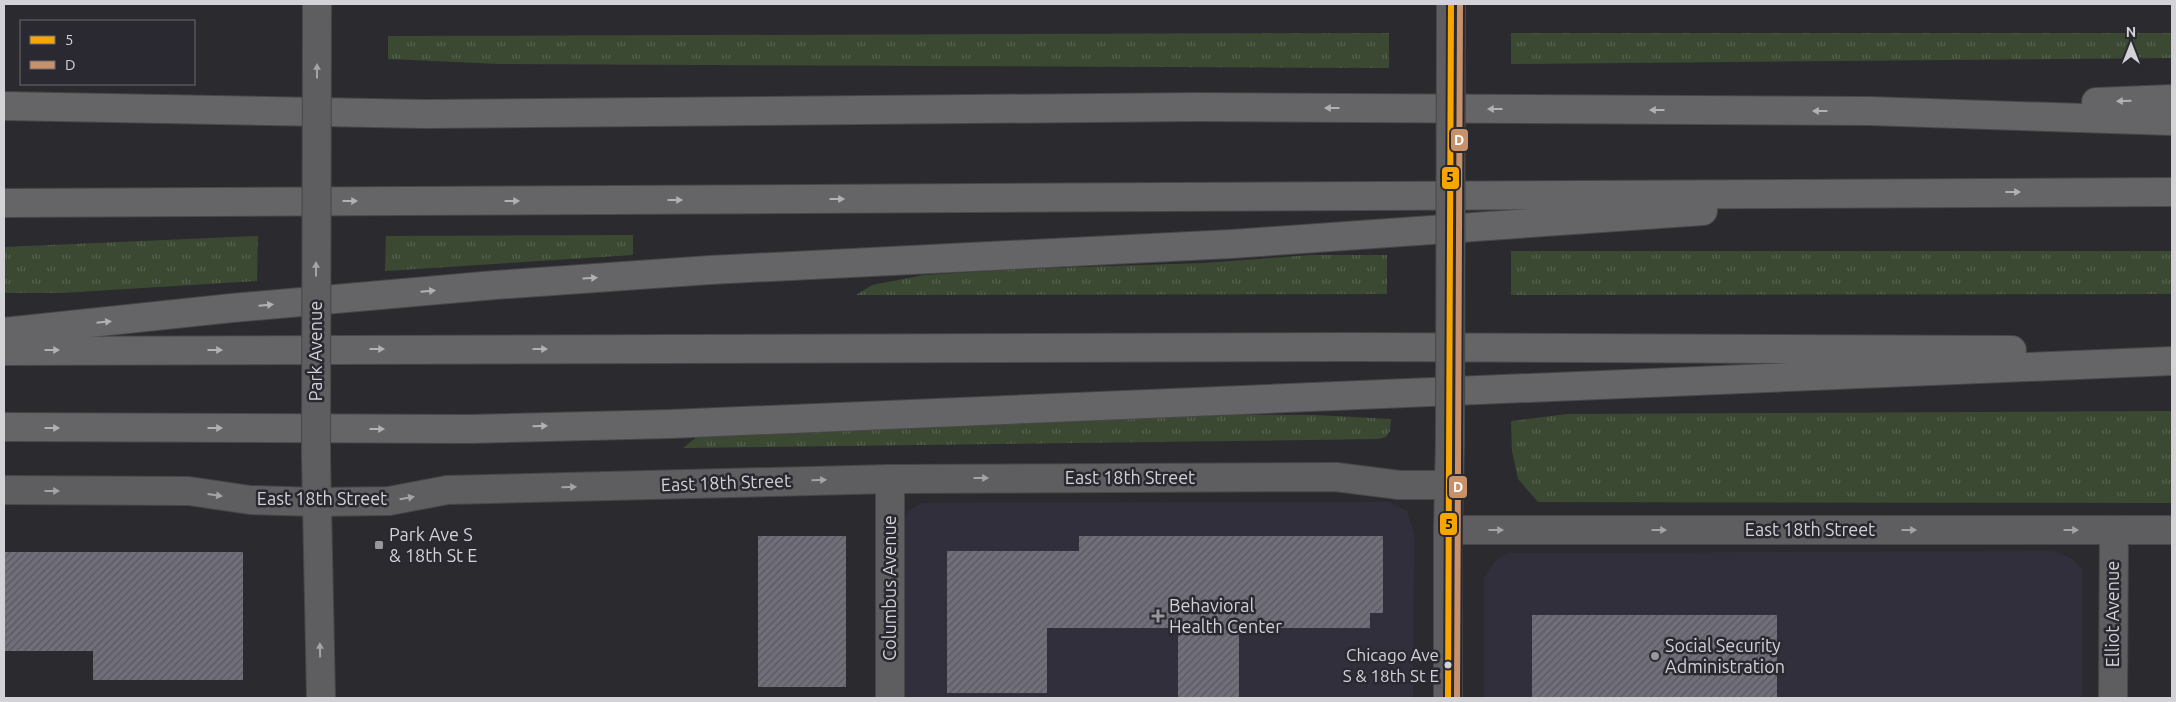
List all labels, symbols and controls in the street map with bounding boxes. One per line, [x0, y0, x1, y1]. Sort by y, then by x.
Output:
legend [20, 20, 195, 85]
north arrow [2106, 20, 2156, 70]
text: N [2126, 24, 2136, 40]
text: 5 [65, 31, 73, 48]
text: D [65, 56, 76, 73]
one-way arrow [313, 63, 321, 79]
one-way arrow [2115, 97, 2131, 105]
one-way arrow [1324, 104, 1340, 112]
one-way arrow [1487, 105, 1503, 113]
one-way arrow [1649, 106, 1665, 114]
one-way arrow [1812, 107, 1828, 115]
line badge: D [1450, 128, 1469, 152]
text: D [1454, 132, 1464, 148]
line badge: 5 [1441, 166, 1460, 190]
text: 5 [1446, 169, 1454, 185]
one-way arrow [2005, 188, 2021, 196]
one-way arrow [830, 195, 846, 203]
one-way arrow [667, 196, 683, 204]
one-way arrow [342, 197, 358, 205]
one-way arrow [505, 197, 521, 205]
one-way arrow [312, 260, 320, 276]
one-way arrow [582, 274, 598, 282]
one-way arrow [420, 286, 436, 294]
one-way arrow [258, 301, 274, 309]
street label: Park Avenue [305, 301, 325, 401]
one-way arrow [97, 318, 113, 326]
one-way arrow [370, 345, 386, 353]
one-way arrow [532, 345, 548, 353]
one-way arrow [45, 346, 61, 354]
one-way arrow [207, 346, 223, 354]
one-way arrow [532, 422, 548, 430]
one-way arrow [45, 424, 61, 432]
one-way arrow [207, 424, 223, 432]
one-way arrow [370, 425, 386, 433]
street label: East 18th Street [1065, 467, 1195, 487]
street label: East 18th Street [660, 470, 791, 494]
one-way arrow [973, 474, 989, 482]
line badge: D [1448, 475, 1468, 499]
one-way arrow [811, 476, 827, 484]
text: D [1453, 479, 1463, 495]
one-way arrow [561, 483, 577, 491]
one-way arrow [45, 487, 61, 495]
street label: East 18th Street [257, 488, 387, 508]
one-way arrow [207, 491, 223, 499]
one-way arrow [399, 493, 415, 501]
line badge: 5 [1439, 512, 1458, 536]
street label: Columbus Avenue [879, 515, 899, 661]
text: 5 [1445, 516, 1453, 532]
street label: East 18th Street [1745, 519, 1875, 539]
place label: Park Ave S & 18th St E [389, 524, 477, 565]
one-way arrow [1489, 526, 1505, 534]
one-way arrow [1651, 526, 1667, 534]
one-way arrow [1901, 526, 1917, 534]
one-way arrow [2064, 526, 2080, 534]
marker: Park Ave S & 18th St E [373, 539, 385, 551]
street label: Elliot Avenue [2102, 561, 2122, 667]
place label: Behavioral Health Center [1169, 595, 1282, 636]
marker: Behavioral Health Center [1151, 609, 1165, 623]
place label: Social Security Administration [1665, 635, 1785, 676]
one-way arrow [316, 641, 324, 657]
place label: Chicago Ave S & 18th St E [1343, 645, 1439, 685]
marker: Social Security Administration [1649, 650, 1661, 662]
marker: Chicago Ave S & 18th St E [1443, 660, 1453, 670]

